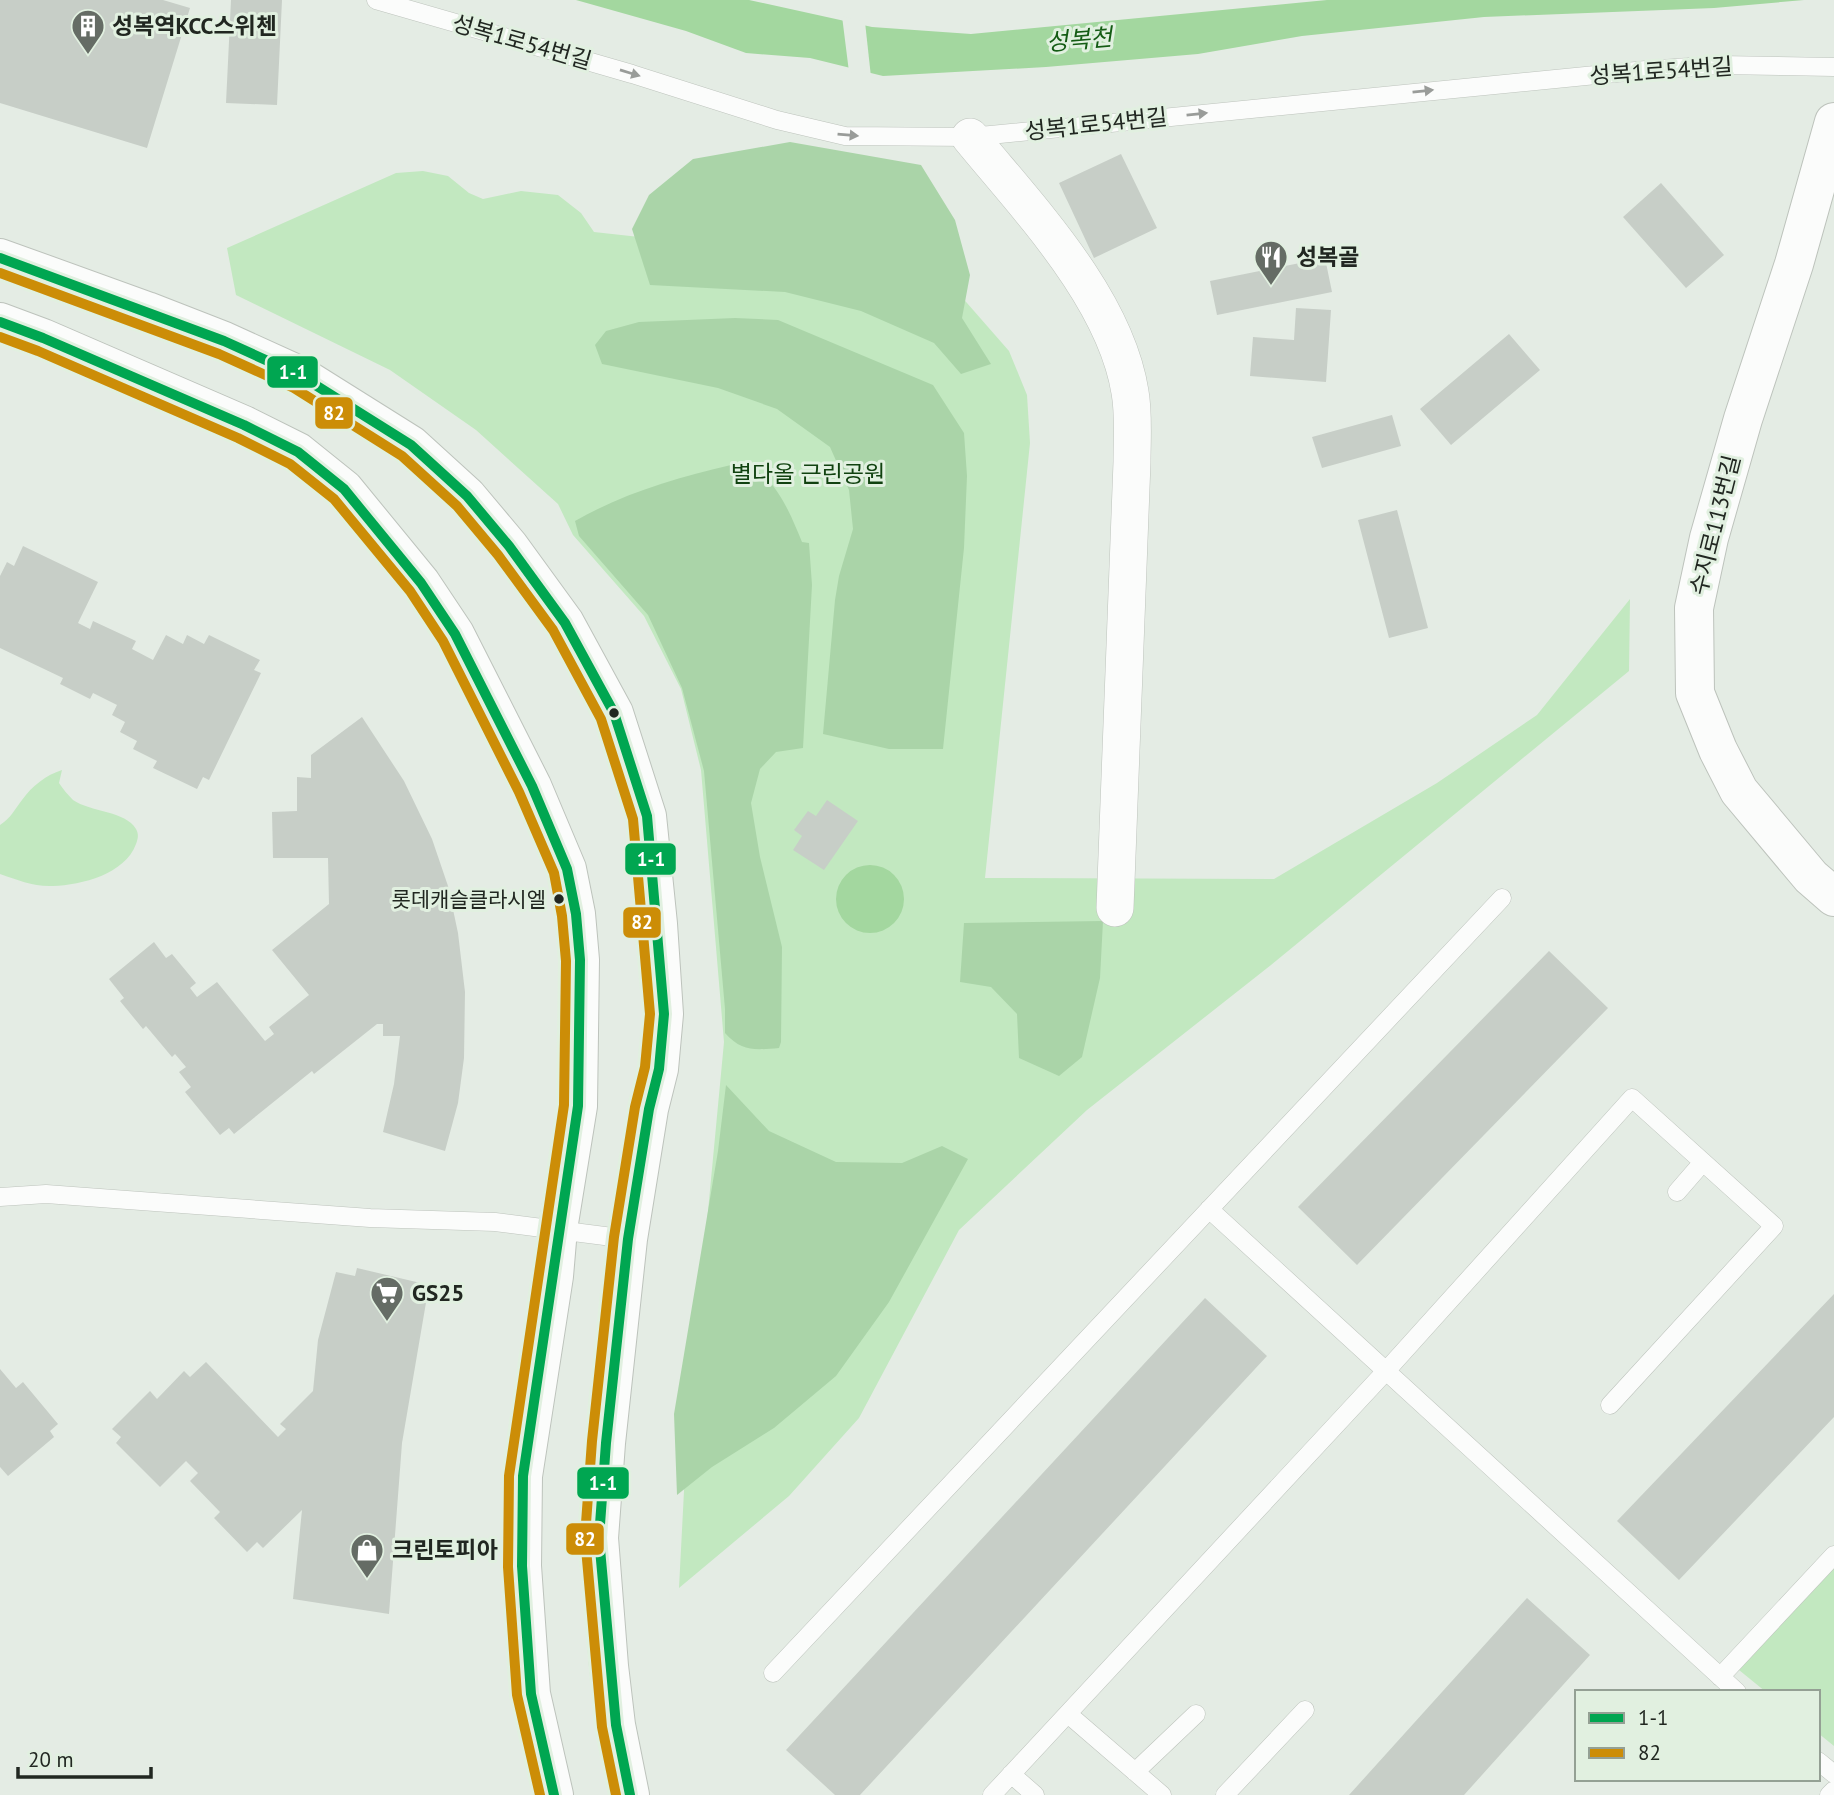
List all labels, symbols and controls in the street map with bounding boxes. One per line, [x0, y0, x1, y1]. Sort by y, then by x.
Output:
building icon: 성복역KCC스위첸 [69, 7, 107, 56]
street label: 성복1로54번길 [449, 8, 595, 75]
place label: 성복역KCC스위첸 [112, 11, 277, 40]
water label: 성복천 [1045, 21, 1116, 58]
street label: 성복1로54번길 [1588, 51, 1734, 90]
one-way arrow [619, 69, 640, 79]
one-way arrow [1412, 85, 1434, 96]
street label: 성복1로54번길 [1023, 102, 1169, 145]
one-way arrow [1186, 108, 1208, 119]
one-way arrow [837, 130, 859, 141]
restaurant icon: 성복골 [1252, 238, 1290, 287]
place label: 성복골 [1296, 242, 1359, 271]
line badge: 1-1 [266, 355, 319, 389]
text: 1-1 [279, 360, 307, 384]
line badge: 82 [314, 396, 354, 430]
text: 82 [323, 401, 345, 425]
street label: 수지로113번길 [1683, 452, 1746, 598]
park label: 별다올 근린공원 [731, 459, 885, 488]
unlabelled marker [607, 706, 621, 720]
line badge: 1-1 [624, 842, 677, 876]
text: 1-1 [637, 847, 665, 871]
place label: 롯데캐슬클라시엘 [391, 886, 546, 913]
marker: 롯데캐슬클라시엘 [552, 892, 566, 906]
line badge: 82 [622, 906, 662, 939]
text: 82 [631, 910, 653, 934]
supermarket icon: GS25 [368, 1274, 406, 1323]
place label: GS25 [412, 1278, 464, 1307]
line badge: 1-1 [576, 1466, 630, 1500]
text: 1-1 [589, 1471, 617, 1495]
line badge: 82 [565, 1522, 605, 1556]
text: 82 [574, 1527, 596, 1551]
shop icon: 크린토피아 [348, 1531, 386, 1580]
place label: 크린토피아 [392, 1535, 498, 1564]
legend [1575, 1690, 1820, 1781]
text: 1-1 [1638, 1704, 1668, 1731]
scale bar [18, 1736, 150, 1780]
text: 82 [1638, 1739, 1661, 1766]
text: 20 m [28, 1746, 74, 1773]

